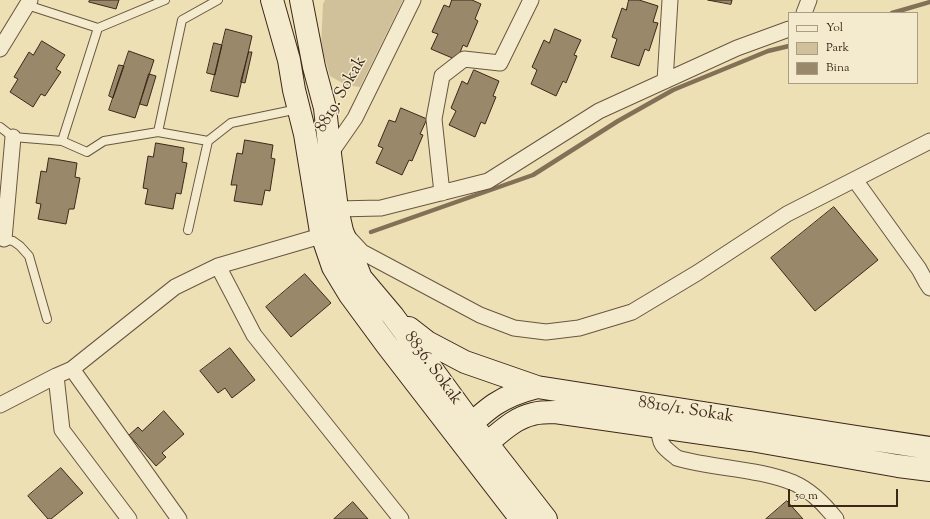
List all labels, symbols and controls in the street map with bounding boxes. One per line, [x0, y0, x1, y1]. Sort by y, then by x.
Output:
legend [788, 12, 918, 84]
text: Yol [826, 19, 843, 37]
text: Park [826, 39, 849, 57]
street label: 8819. Sokak [312, 53, 372, 137]
text: Bina [826, 59, 850, 77]
street label: 8836. Sokak [399, 328, 465, 410]
street label: 8810/1. Sokak [637, 393, 735, 429]
scale bar [790, 481, 900, 507]
text: 50 m [795, 487, 818, 505]

